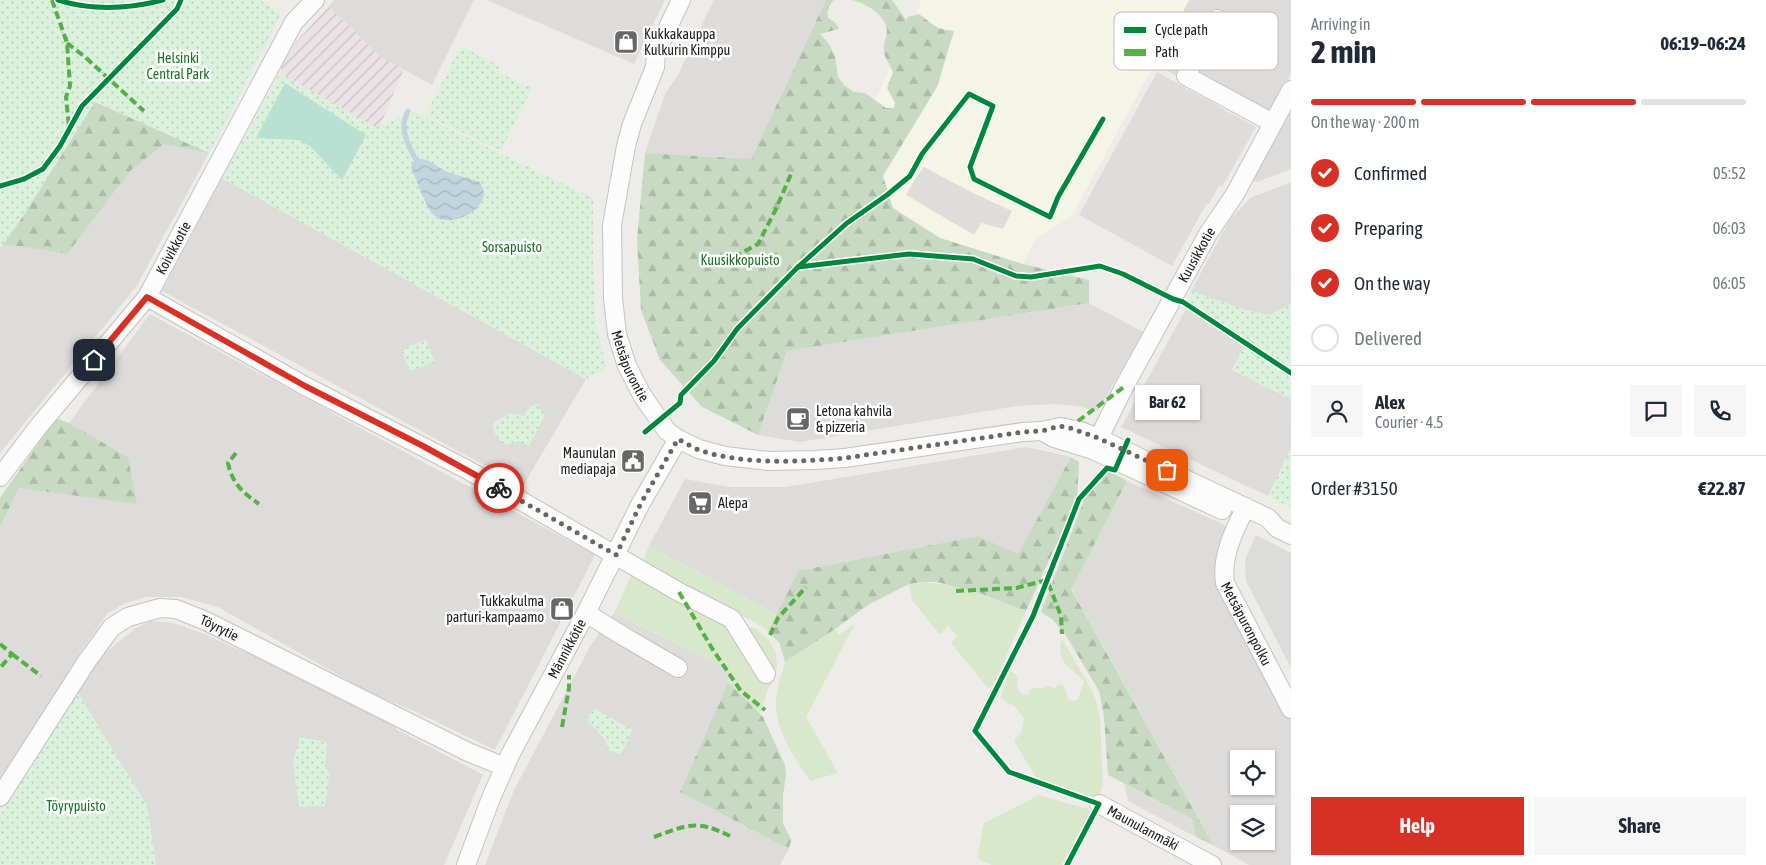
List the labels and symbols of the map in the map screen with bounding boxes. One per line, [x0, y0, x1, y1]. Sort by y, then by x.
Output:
legend [1114, 12, 1278, 70]
text: Cycle path [1155, 22, 1208, 38]
place label: Kukkakauppa Kulkurin Kimppu [644, 26, 730, 58]
shop icon: Kukkakauppa Kulkurin Kimppu [613, 29, 639, 55]
text: Path [1155, 44, 1179, 60]
park label: Helsinki Central Park [147, 50, 209, 82]
street label: Koivikkotie [153, 219, 194, 277]
street label: Kuusikkotie [1175, 224, 1218, 285]
park label: Sorsapuisto [482, 239, 542, 255]
park label: Kuusikkopuisto [700, 252, 780, 268]
street label: Metsäpurontie [608, 328, 652, 405]
pin [73, 339, 115, 381]
callout: Bar 62 [1134, 385, 1200, 420]
place label: Letona kahvila & pizzeria [816, 403, 892, 435]
cafe icon: Letona kahvila & pizzeria [785, 406, 811, 432]
place label: Maunulan mediapaja [560, 445, 616, 477]
public building icon: Maunulan mediapaja [620, 448, 646, 474]
pin [1146, 449, 1188, 491]
courier [474, 463, 524, 513]
supermarket icon: Alepa [687, 490, 713, 516]
place label: Alepa [718, 495, 748, 511]
street label: Metsäpuronpolku [1218, 579, 1275, 668]
place label: Tukkakulma parturi-kampaamo [446, 593, 544, 625]
shop icon: Tukkakulma parturi-kampaamo [549, 596, 575, 622]
street label: Töyrytie [198, 611, 241, 644]
street label: Männikkötie [544, 616, 589, 681]
park label: Töyrypuisto [46, 798, 106, 814]
street label: Maunulanmäki [1105, 802, 1181, 854]

